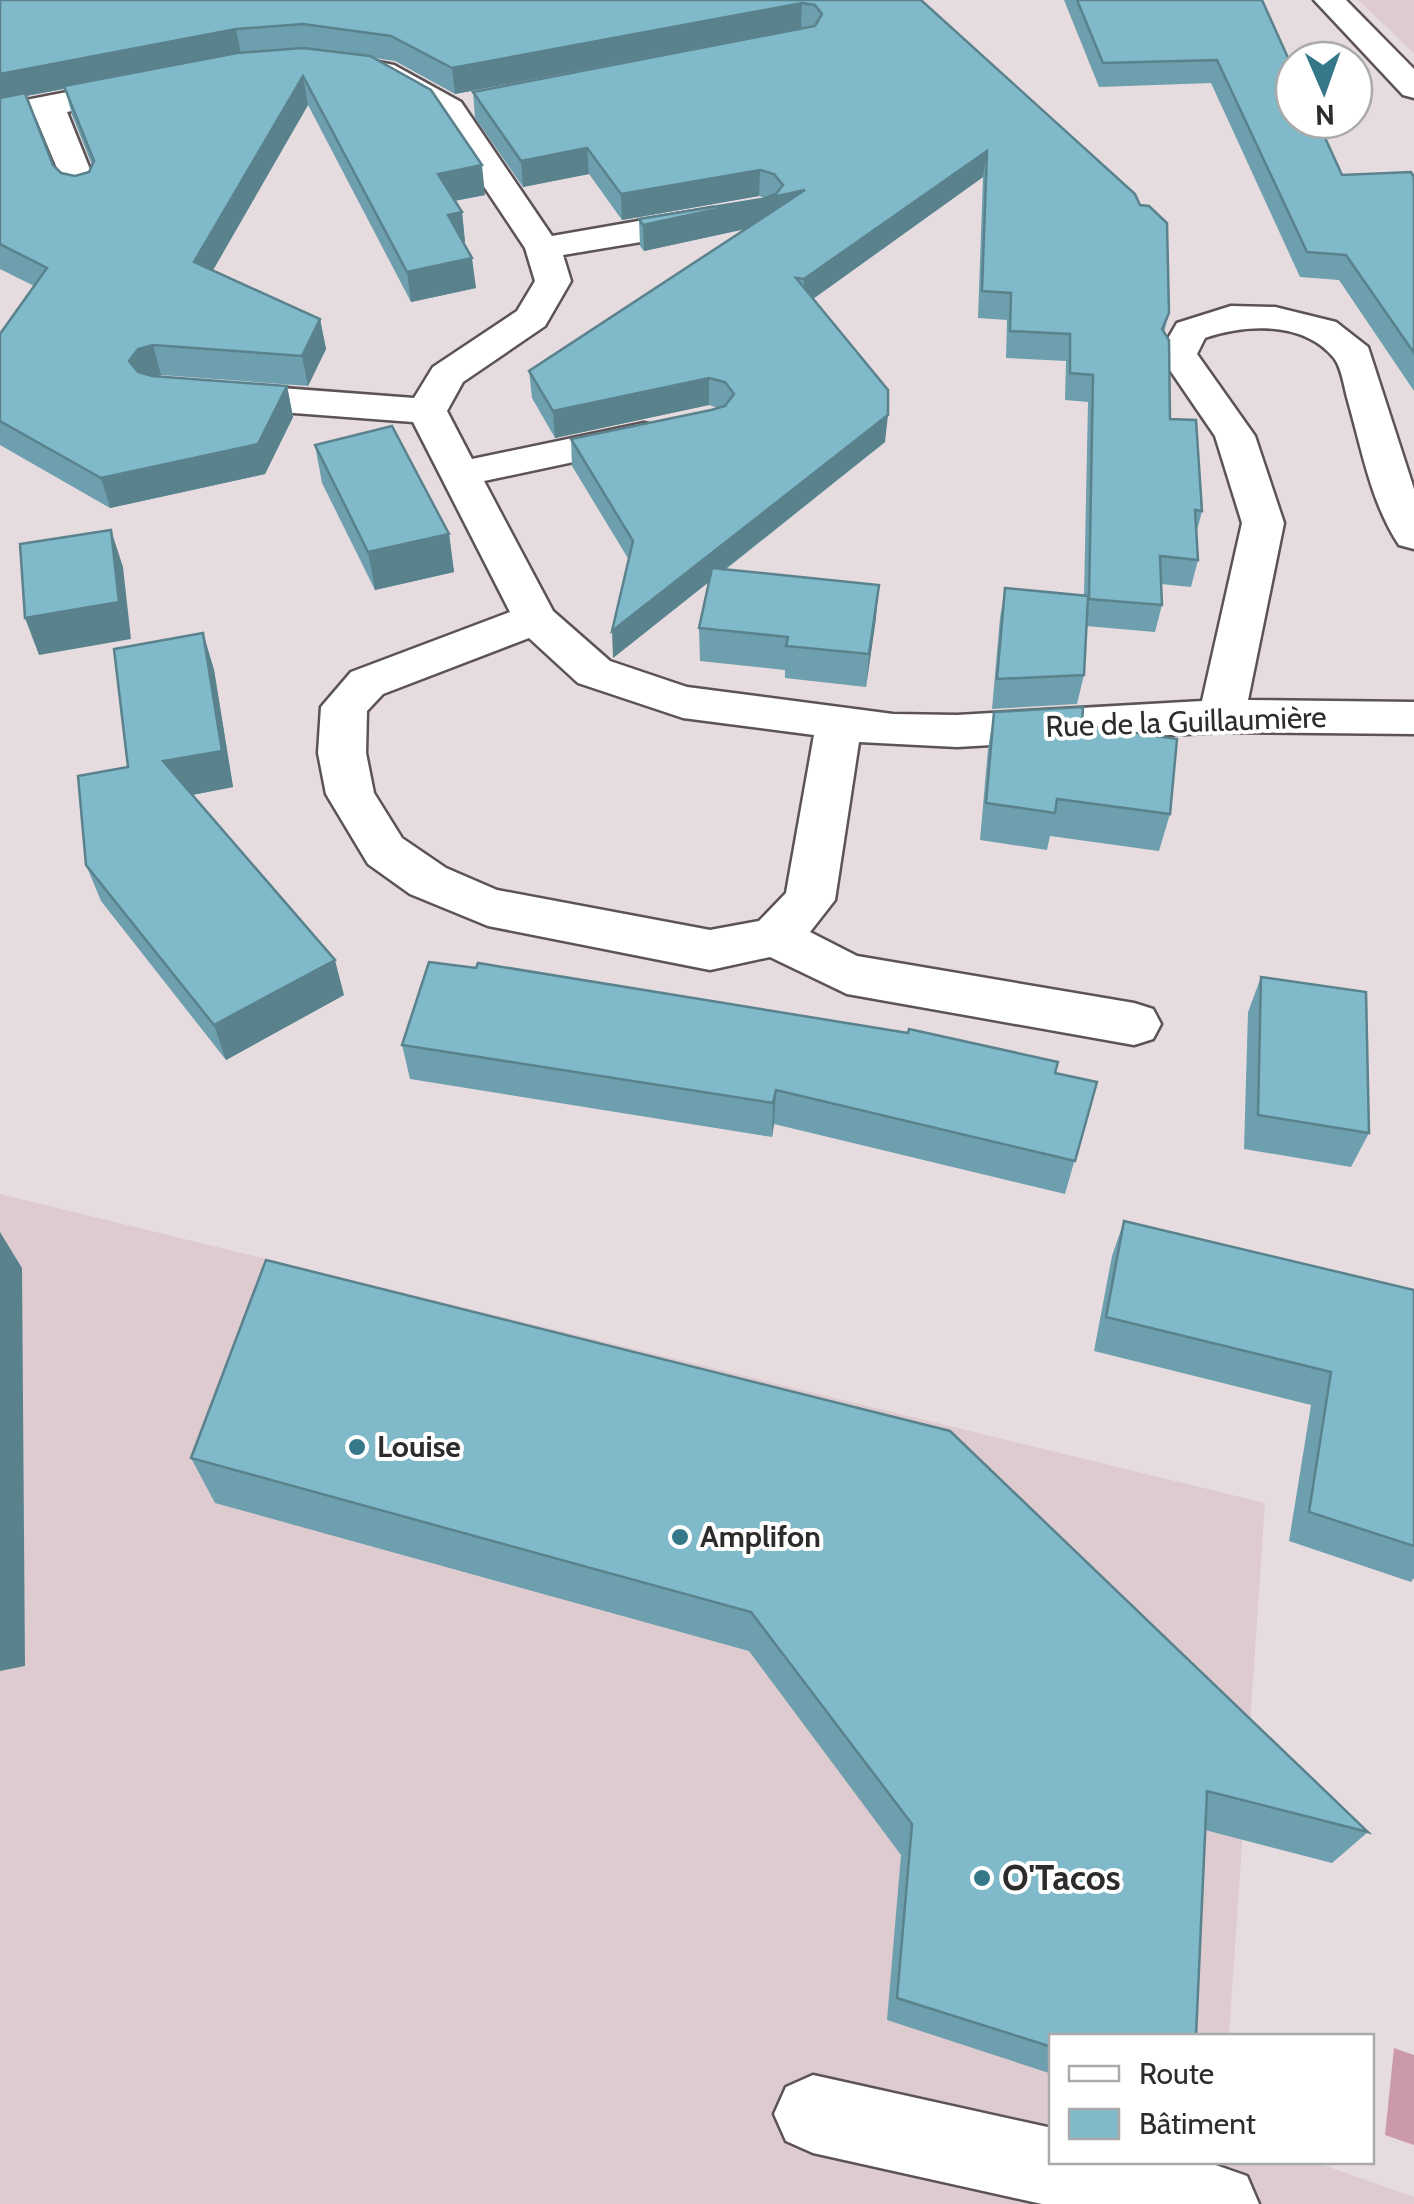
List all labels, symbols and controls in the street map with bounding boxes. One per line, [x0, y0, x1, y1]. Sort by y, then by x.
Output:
north arrow [1274, 40, 1374, 140]
text: N [1314, 98, 1335, 132]
street label: Rue de la Guillaumière [1045, 698, 1327, 745]
place label: Louise [377, 1428, 461, 1465]
marker: Louise [346, 1436, 368, 1458]
place label: Amplifon [700, 1518, 821, 1555]
marker: Amplifon [669, 1526, 691, 1548]
place label: O'Tacos [1002, 1856, 1121, 1899]
marker: O'Tacos [971, 1867, 993, 1889]
legend [1049, 2034, 1374, 2164]
text: Route [1139, 2055, 1214, 2092]
text: Bâtiment [1139, 2105, 1256, 2142]

